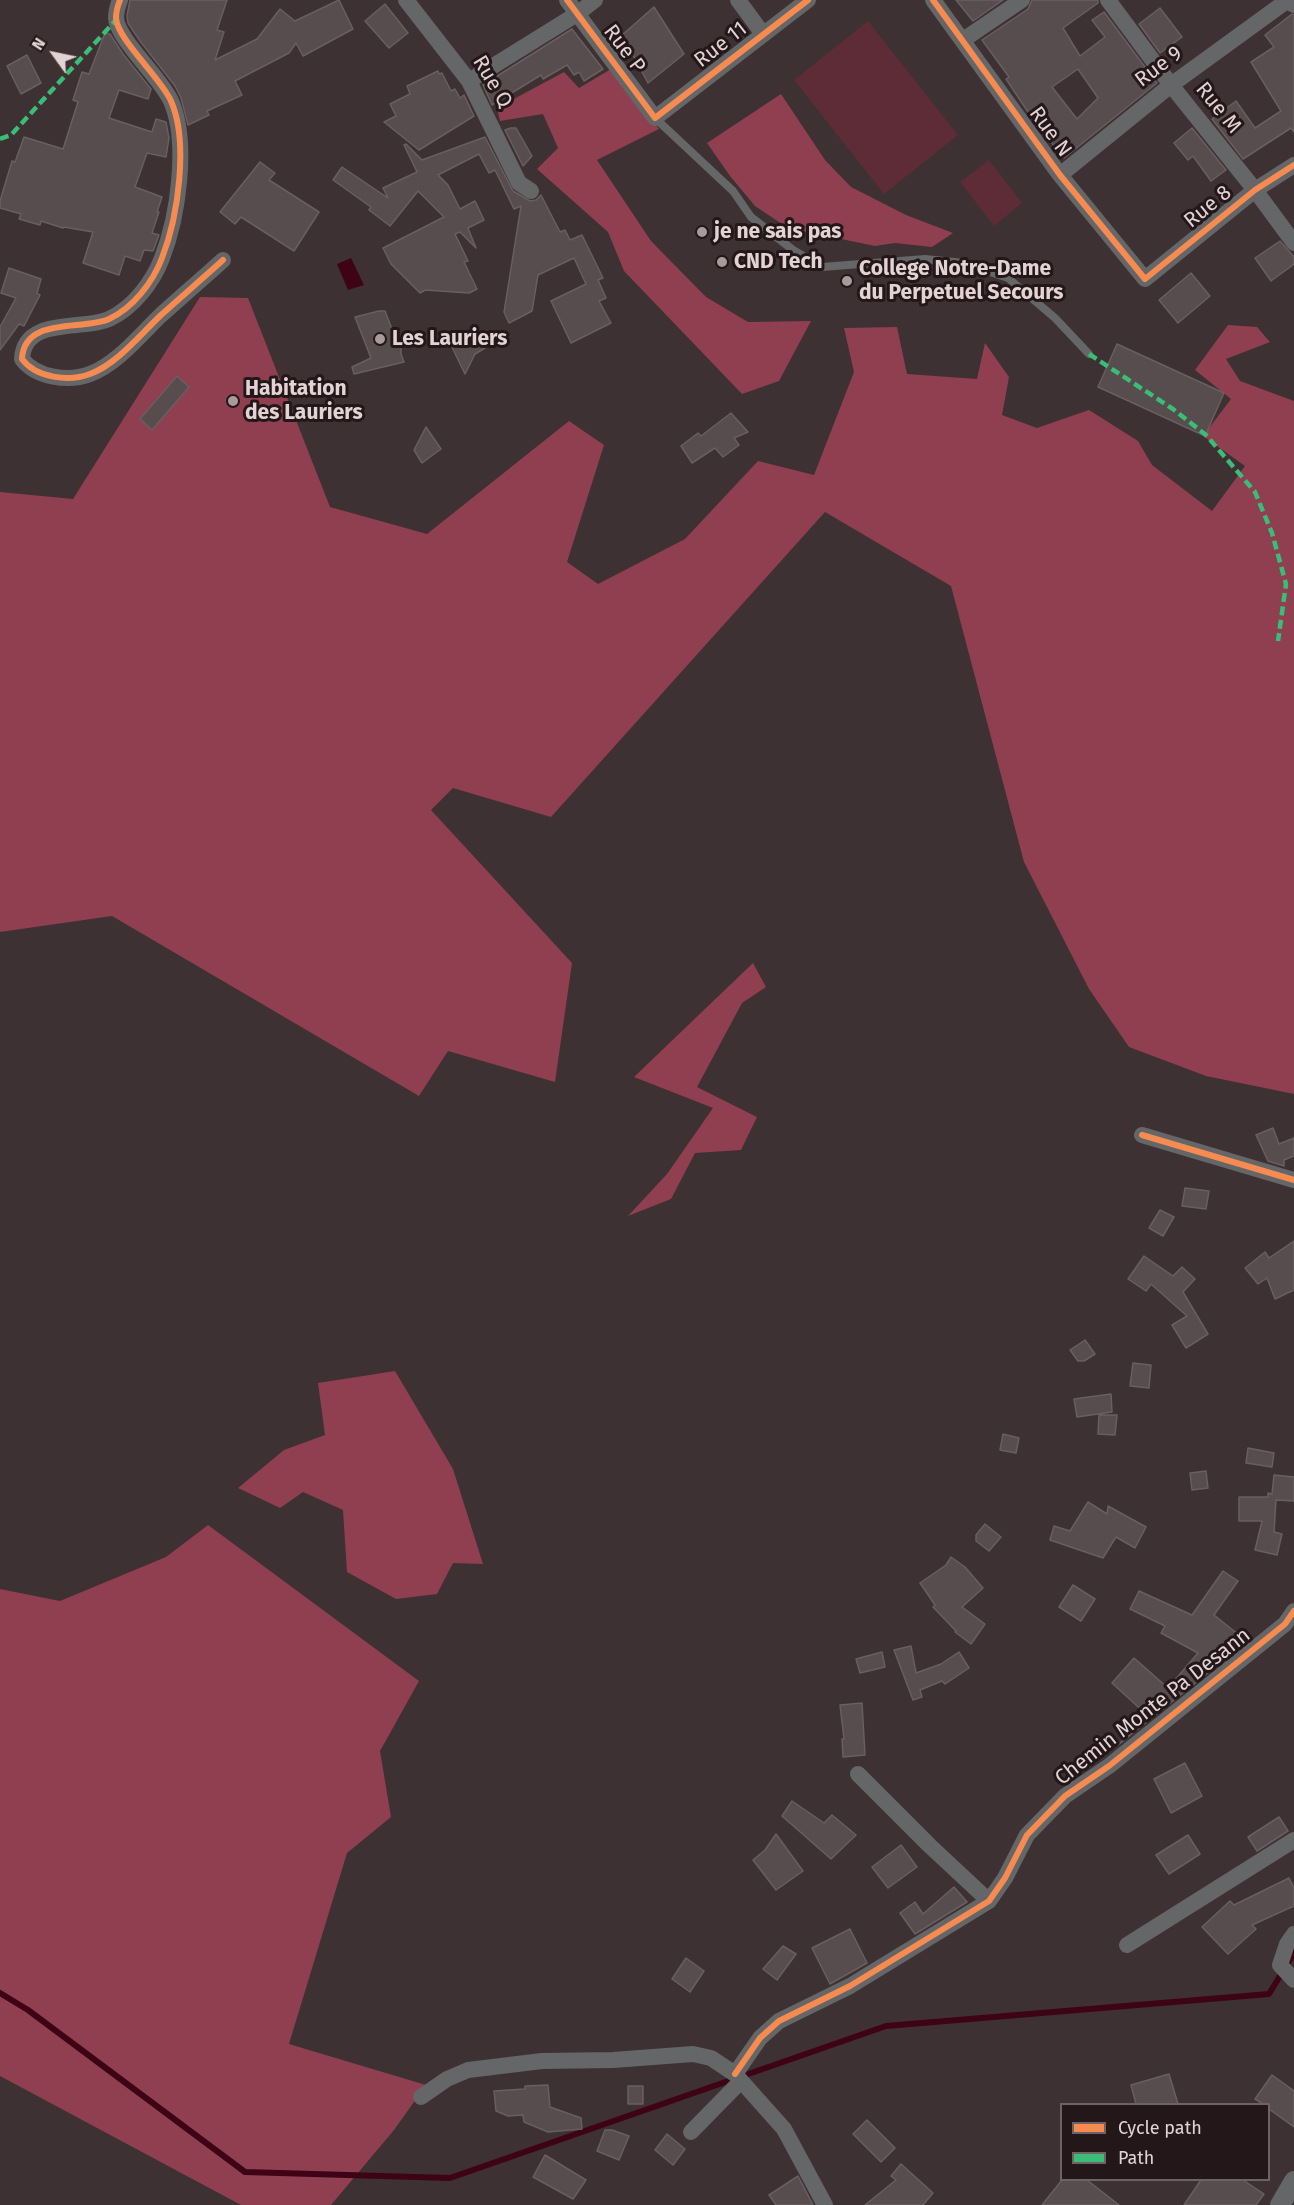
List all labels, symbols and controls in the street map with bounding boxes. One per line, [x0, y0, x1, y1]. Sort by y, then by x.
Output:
street label: Rue 11 [690, 17, 752, 73]
street label: Rue P [598, 20, 650, 78]
north arrow [24, 24, 84, 84]
text: N [28, 34, 49, 54]
street label: Rue 9 [1130, 41, 1188, 93]
street label: Rue Q [467, 51, 517, 113]
street label: Rue M [1190, 77, 1246, 139]
street label: Rue N [1023, 102, 1077, 162]
street label: Rue 8 [1179, 180, 1237, 234]
place label: je ne sais pas [714, 219, 841, 245]
marker: je ne sais pas [695, 225, 709, 239]
place label: CND Tech [734, 249, 823, 275]
marker: CND Tech [715, 255, 729, 269]
place label: College Notre-Dame du Perpetuel Secours [859, 256, 1063, 306]
marker: College Notre-Dame du Perpetuel Secours [840, 274, 854, 288]
place label: Les Lauriers [392, 326, 507, 352]
marker: Les Lauriers [373, 332, 387, 346]
place label: Habitation des Lauriers [245, 376, 363, 426]
marker: Habitation des Lauriers [226, 394, 240, 408]
street label: Chemin Monte Pa Desann [1050, 1623, 1256, 1791]
legend [1060, 2103, 1270, 2181]
text: Cycle path [1118, 2117, 1202, 2139]
text: Path [1118, 2147, 1154, 2169]

